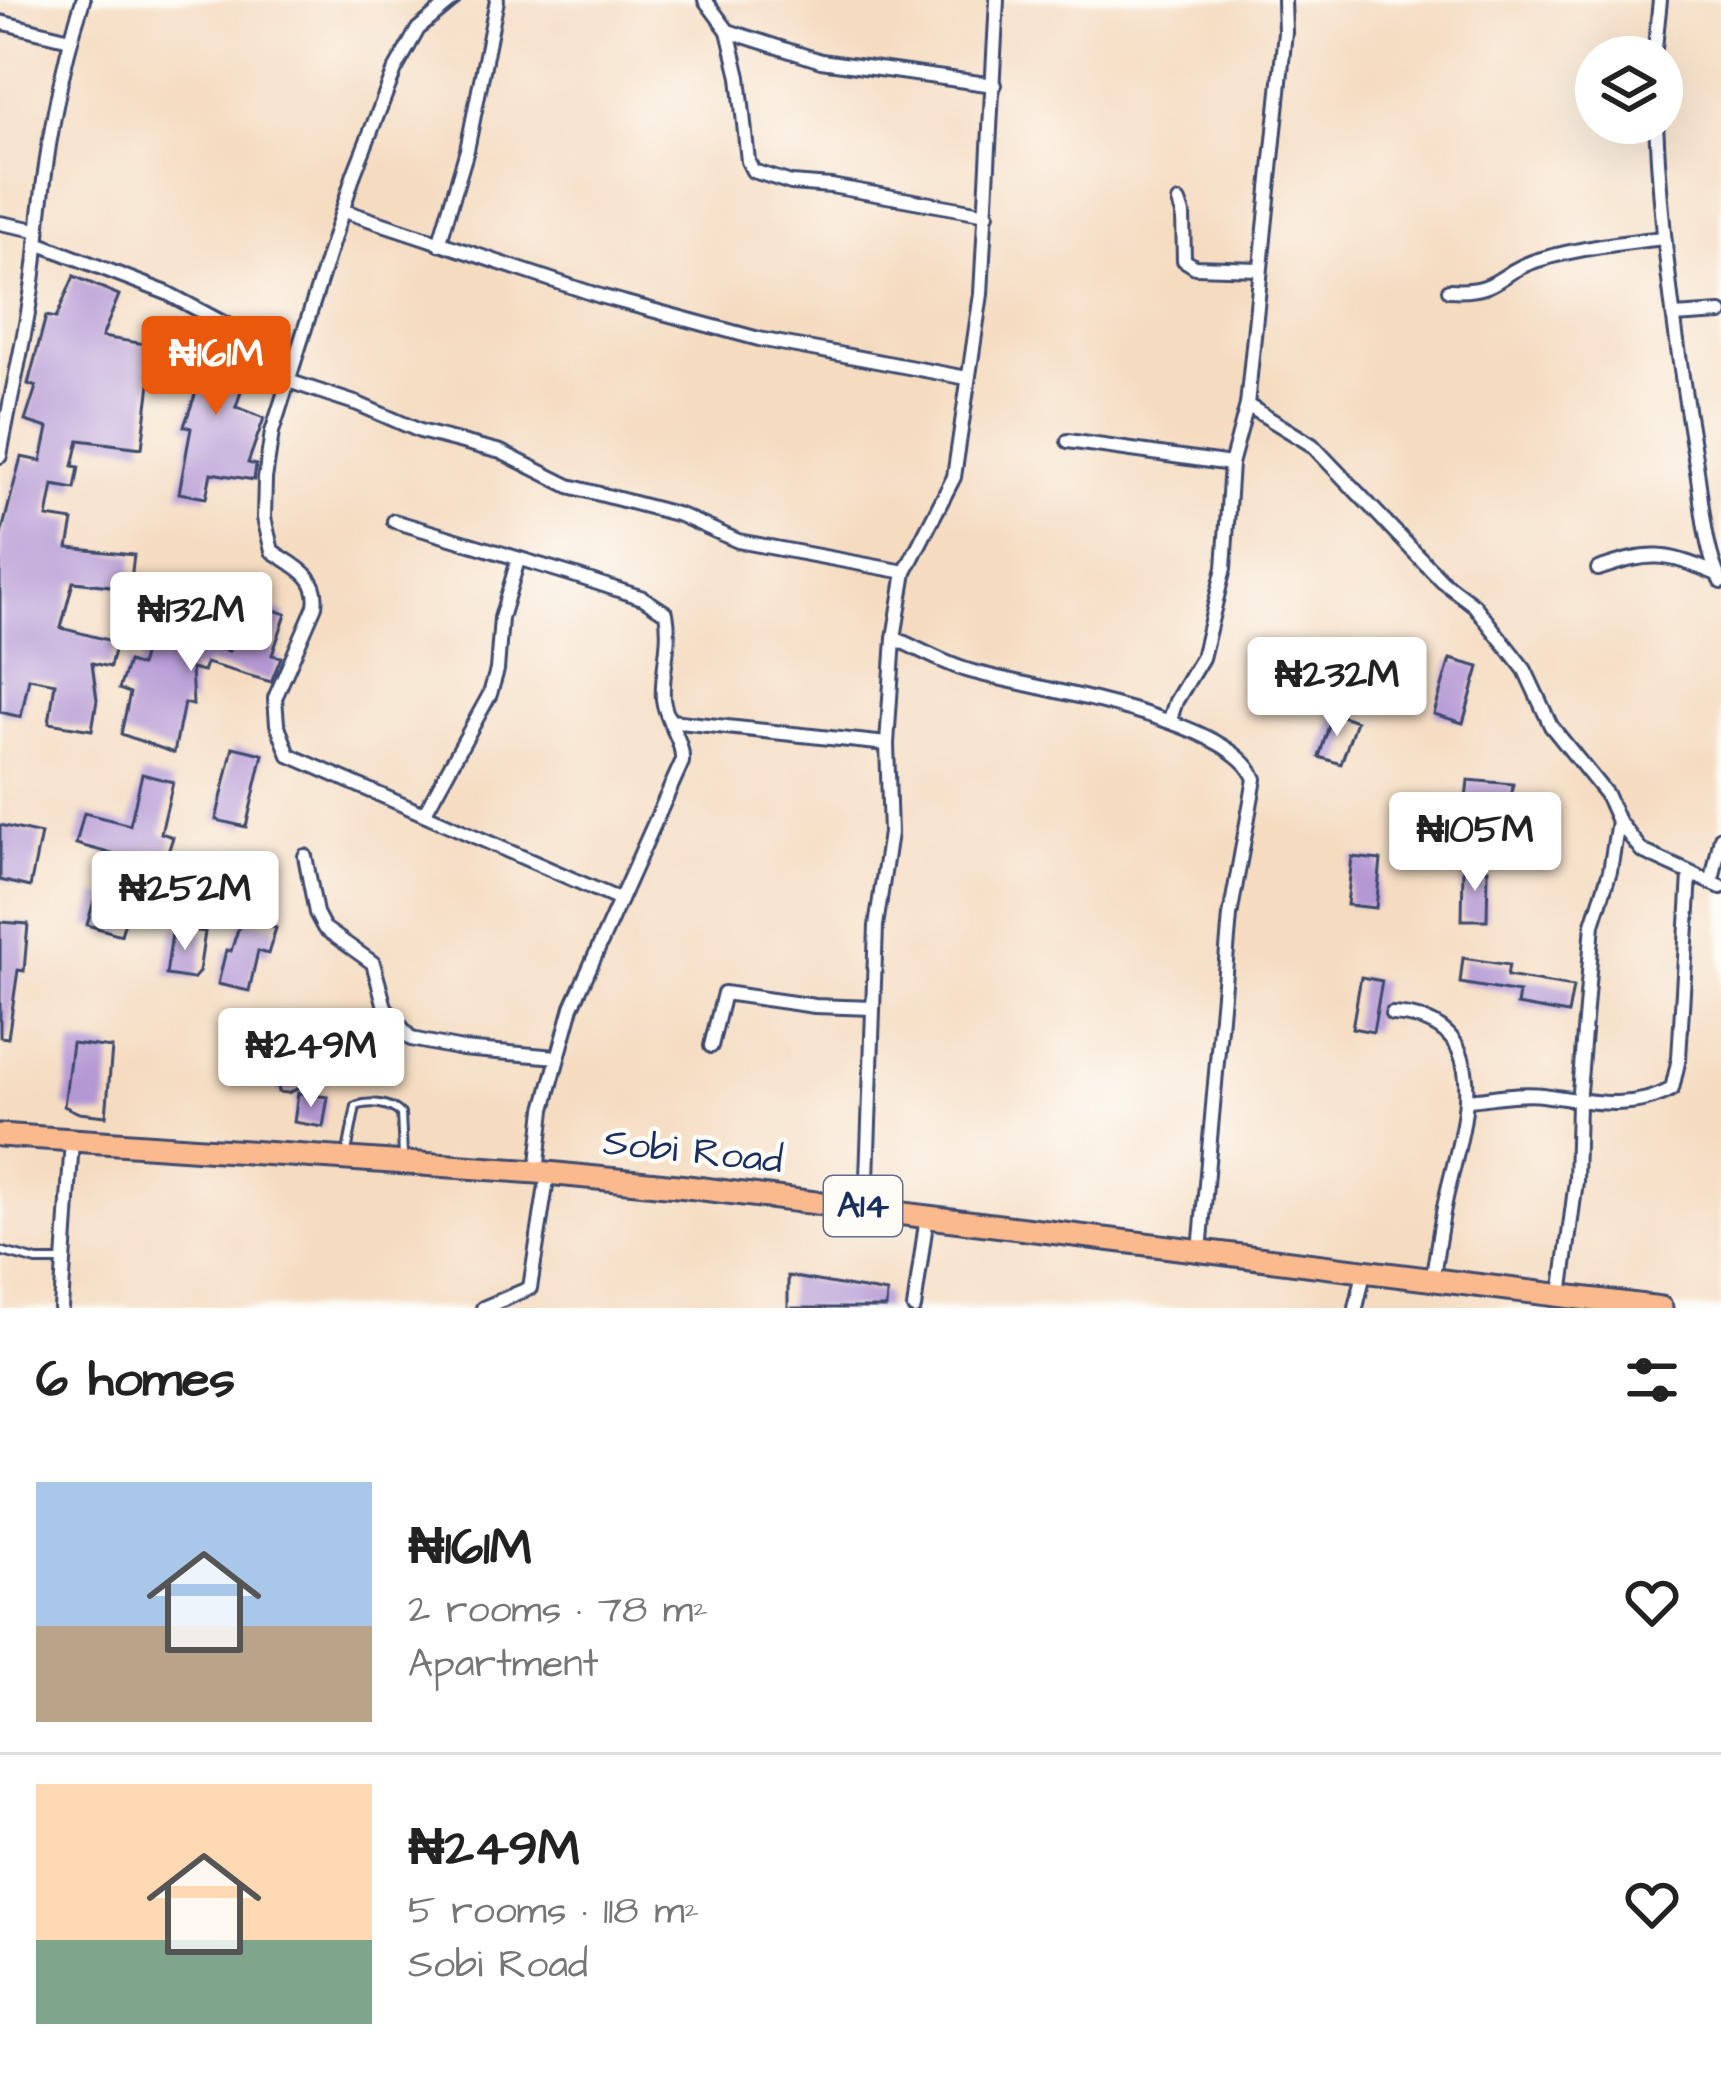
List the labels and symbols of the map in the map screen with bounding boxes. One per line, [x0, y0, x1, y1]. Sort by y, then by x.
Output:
pin: ₦161M [132, 316, 300, 418]
pin: ₦132M [107, 572, 275, 674]
pin: ₦232M [1253, 637, 1421, 739]
pin: ₦105M [1391, 792, 1559, 894]
pin: ₦252M [101, 851, 269, 953]
pin: ₦249M [227, 1008, 395, 1110]
street label: Sobi Road [601, 1116, 785, 1188]
road number: A14 [824, 1176, 902, 1236]

